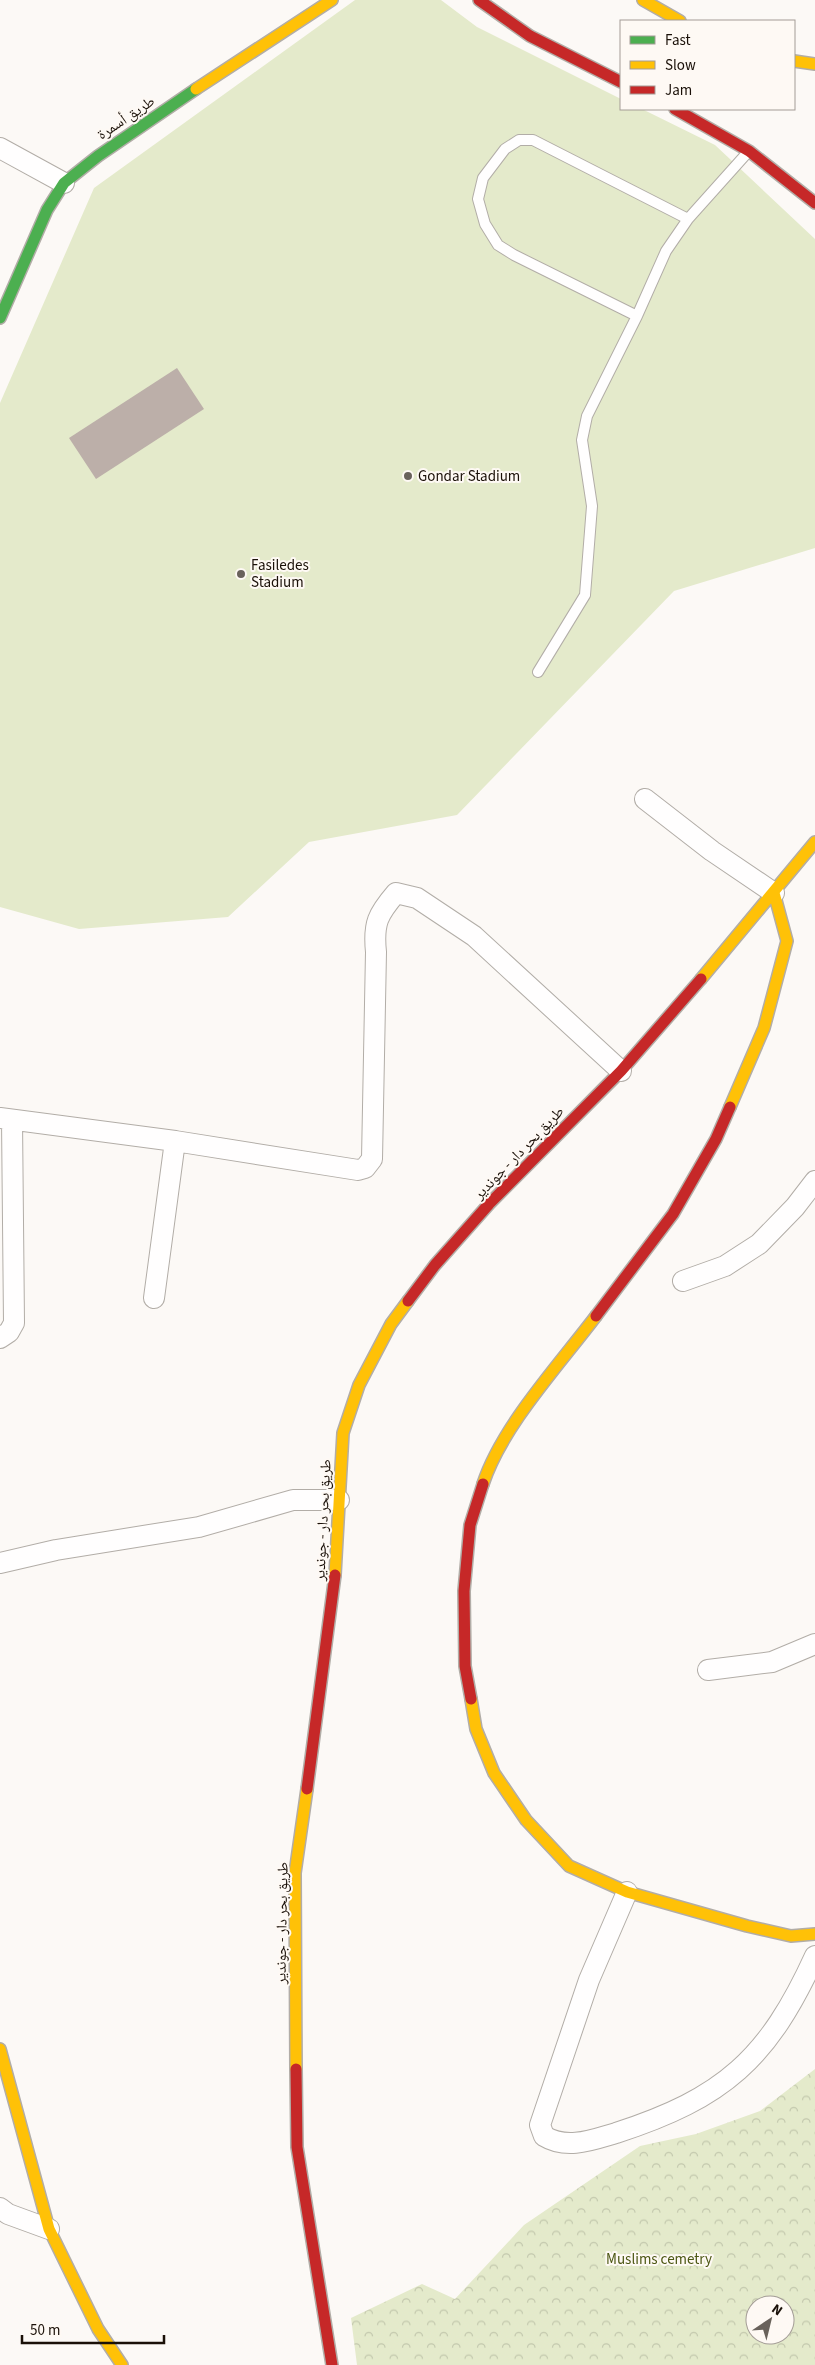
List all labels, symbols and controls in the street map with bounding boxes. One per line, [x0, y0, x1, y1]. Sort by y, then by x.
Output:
legend [620, 20, 795, 110]
text: Fast [665, 30, 691, 51]
text: Slow [665, 55, 696, 76]
text: Jam [665, 80, 692, 101]
street label: طريق أسمرة [93, 91, 159, 145]
place label: Gondar Stadium [418, 466, 520, 487]
marker: Gondar Stadium [402, 470, 414, 482]
place label: Fasiledes Stadium [251, 555, 309, 593]
marker: Fasiledes Stadium [235, 568, 247, 580]
street label: طريق بحر دار - جوندير [468, 1102, 569, 1205]
street label: طريق بحر دار - جوندير [309, 1458, 337, 1583]
street label: طريق بحر دار - جوندير [270, 1862, 294, 1985]
park label: Muslims cemetry [606, 2249, 712, 2270]
north arrow [745, 2295, 795, 2345]
text: N [767, 2299, 786, 2321]
scale bar [22, 2312, 165, 2344]
text: 50 m [30, 2320, 60, 2341]

